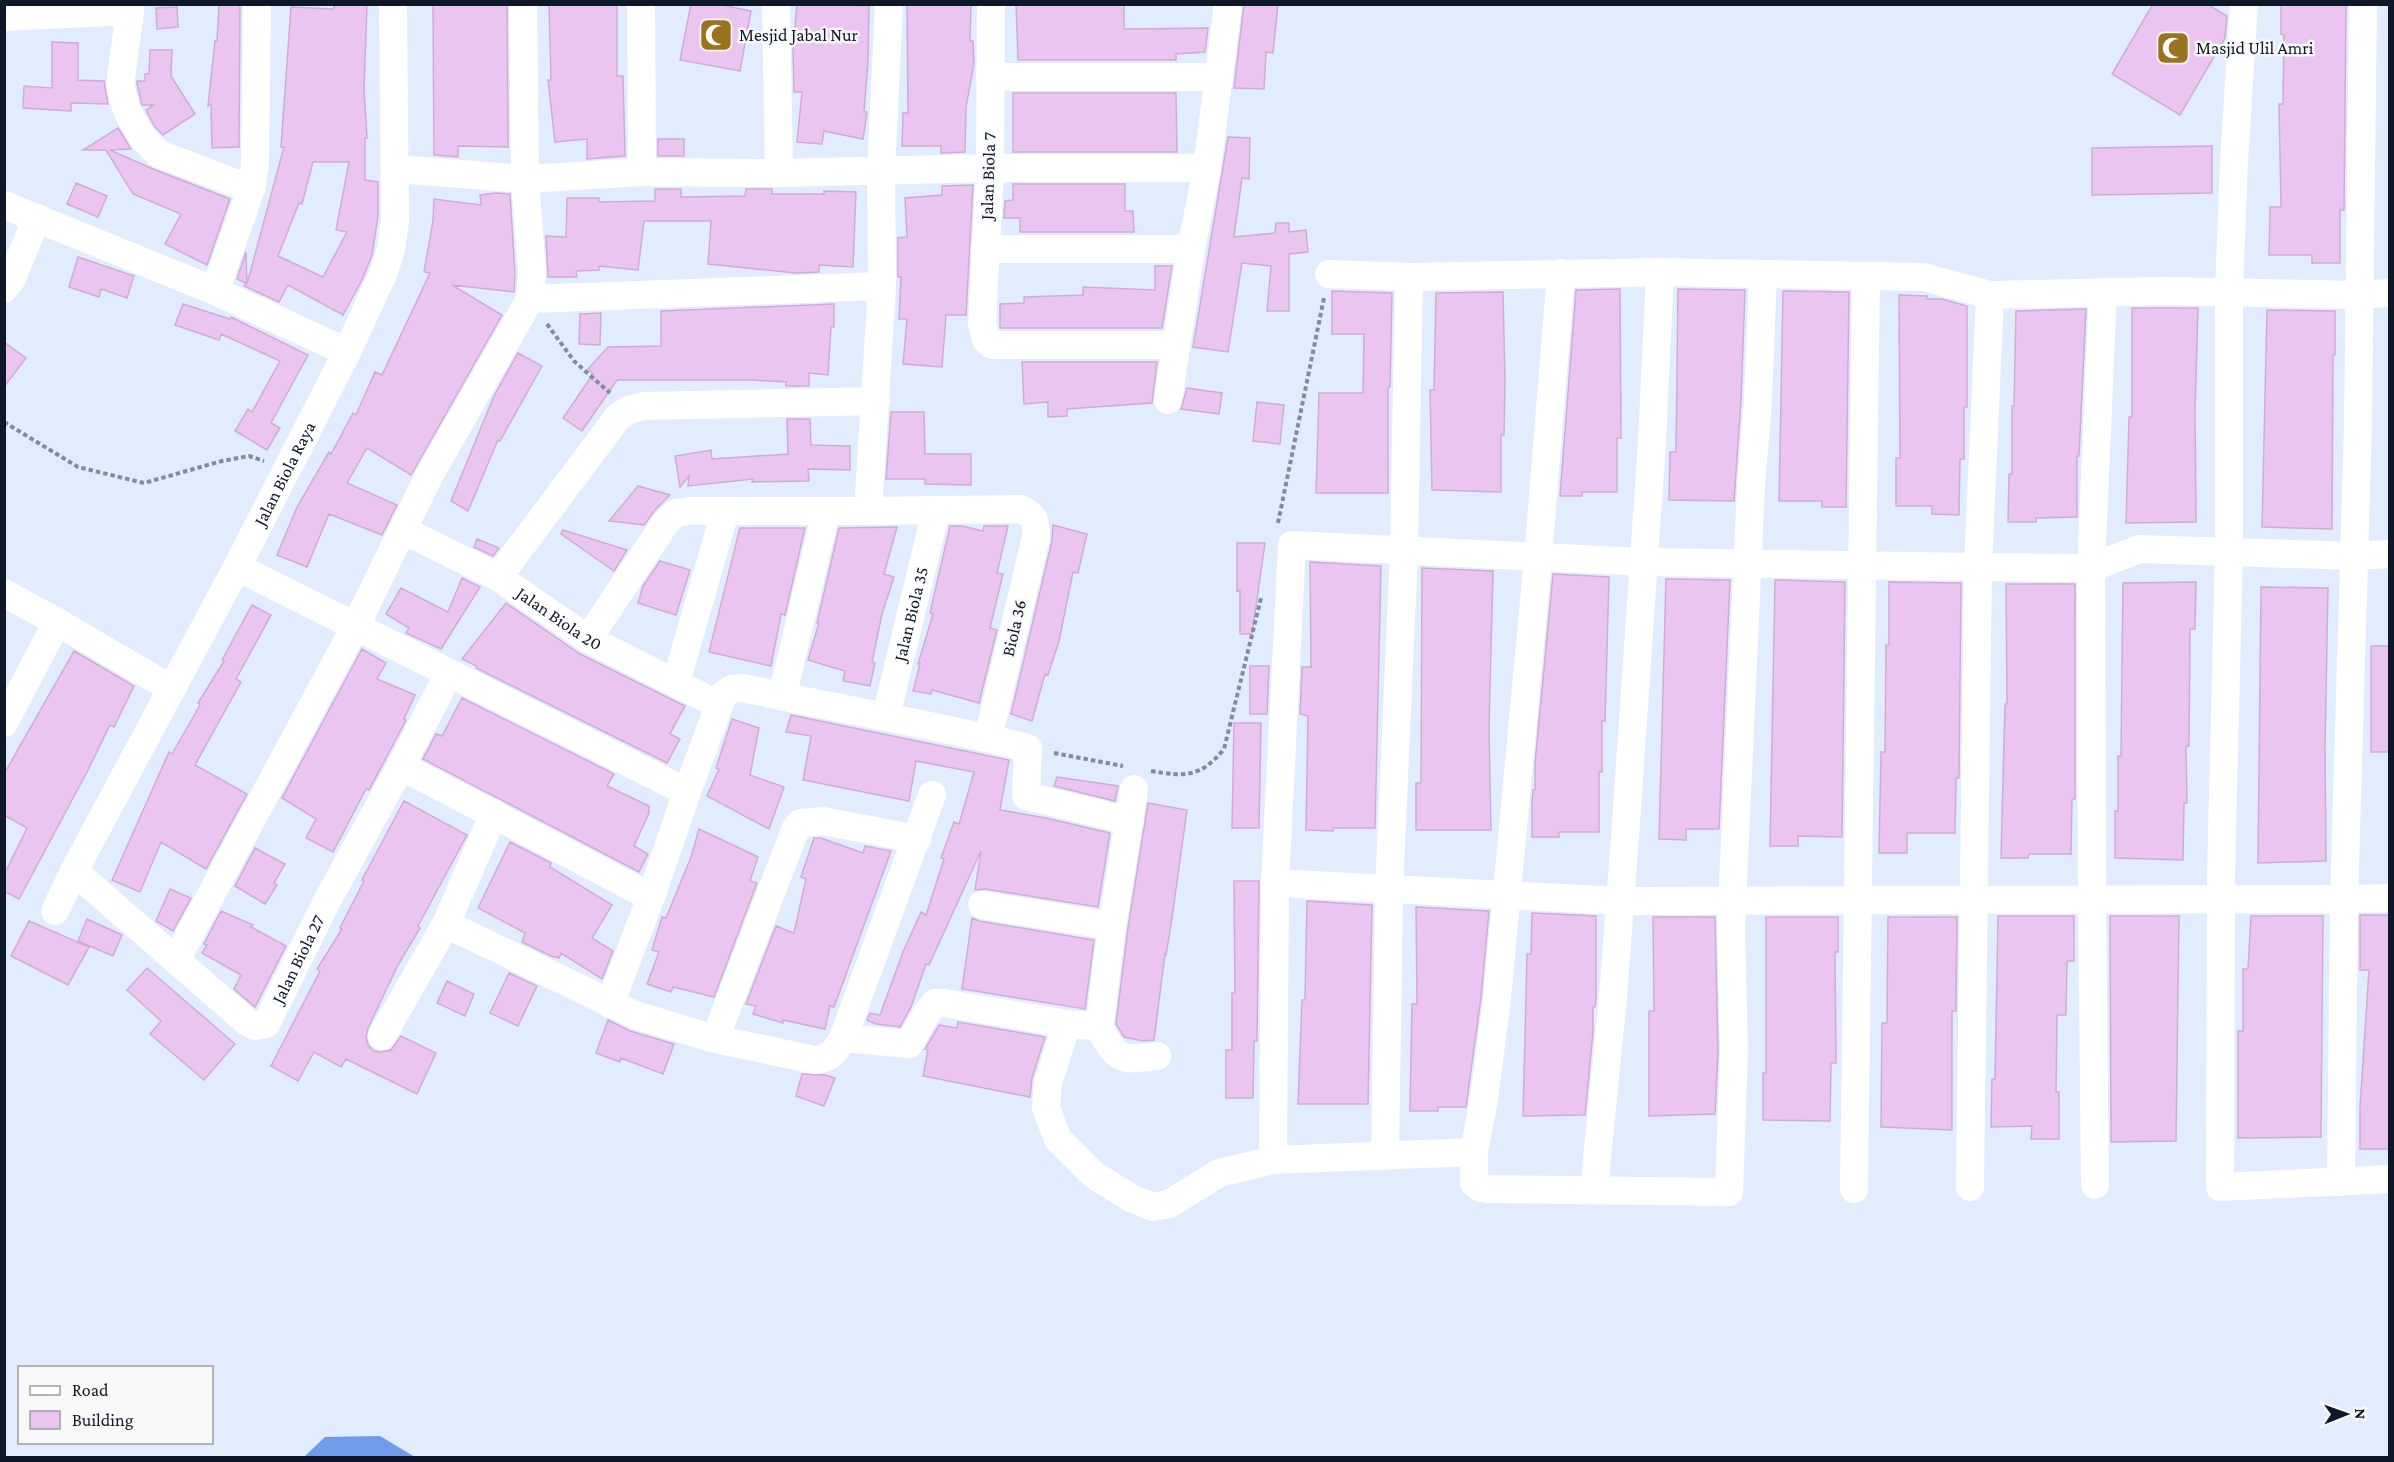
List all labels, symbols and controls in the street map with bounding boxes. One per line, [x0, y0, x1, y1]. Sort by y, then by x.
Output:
mosque icon: Mesjid Jabal Nur [698, 17, 734, 53]
place label: Mesjid Jabal Nur [739, 25, 859, 46]
mosque icon: Masjid Ulil Amri [2155, 30, 2191, 66]
place label: Masjid Ulil Amri [2196, 38, 2314, 59]
street label: Jalan Biola 7 [976, 132, 1000, 222]
street label: Jalan Biola Raya [249, 418, 320, 531]
street label: Jalan Biola 35 [889, 565, 932, 665]
street label: Jalan Biola 20 [511, 582, 605, 654]
street label: Biola 36 [998, 598, 1030, 658]
street label: Jalan Biola 27 [267, 912, 328, 1009]
legend [18, 1366, 213, 1444]
text: Road [72, 1380, 109, 1400]
north arrow [2316, 1384, 2376, 1444]
text: N [2352, 1408, 2369, 1419]
text: Building [72, 1410, 134, 1430]

